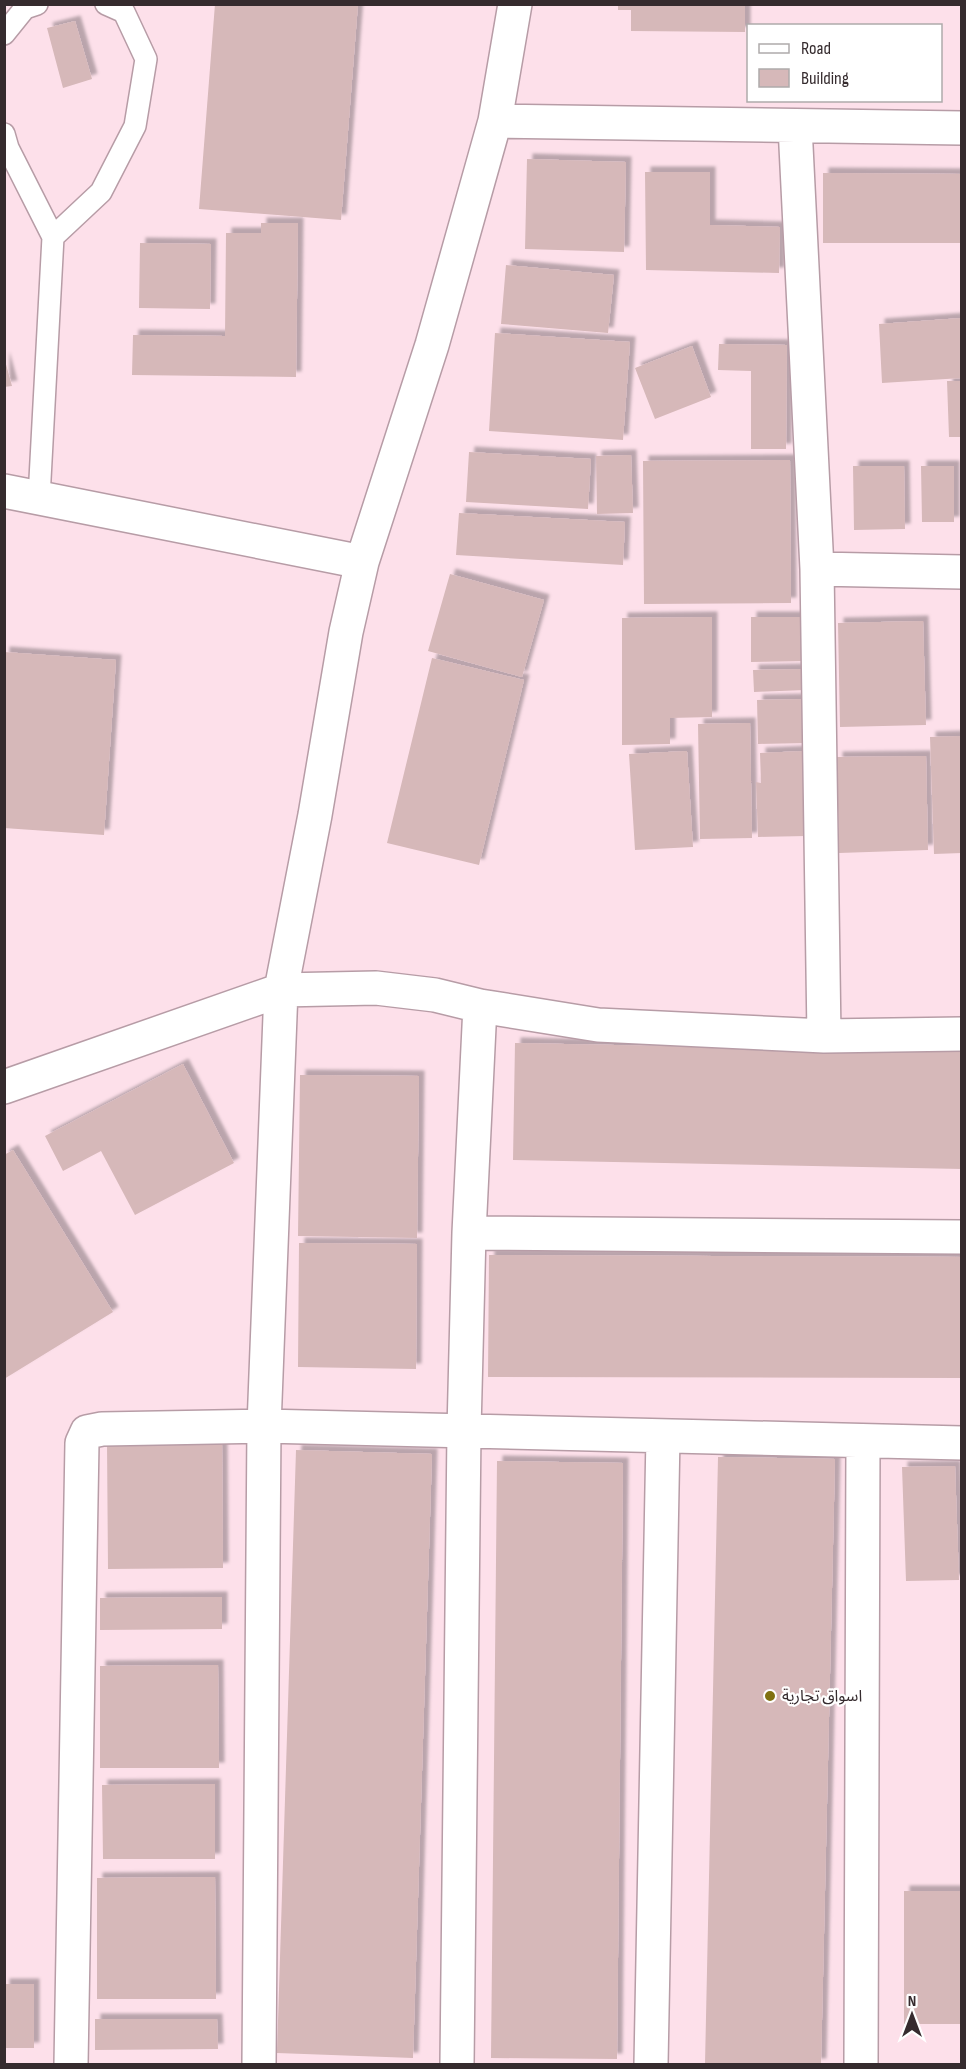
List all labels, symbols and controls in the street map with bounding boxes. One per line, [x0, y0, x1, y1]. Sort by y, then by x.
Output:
legend [747, 24, 942, 102]
text: Road [801, 38, 831, 59]
text: Building [801, 68, 849, 89]
place label: اسواق تجارية [782, 1687, 862, 1706]
marker: اسواق تجارية [763, 1689, 777, 1703]
north arrow [882, 1985, 942, 2045]
text: N [908, 1992, 916, 2011]

